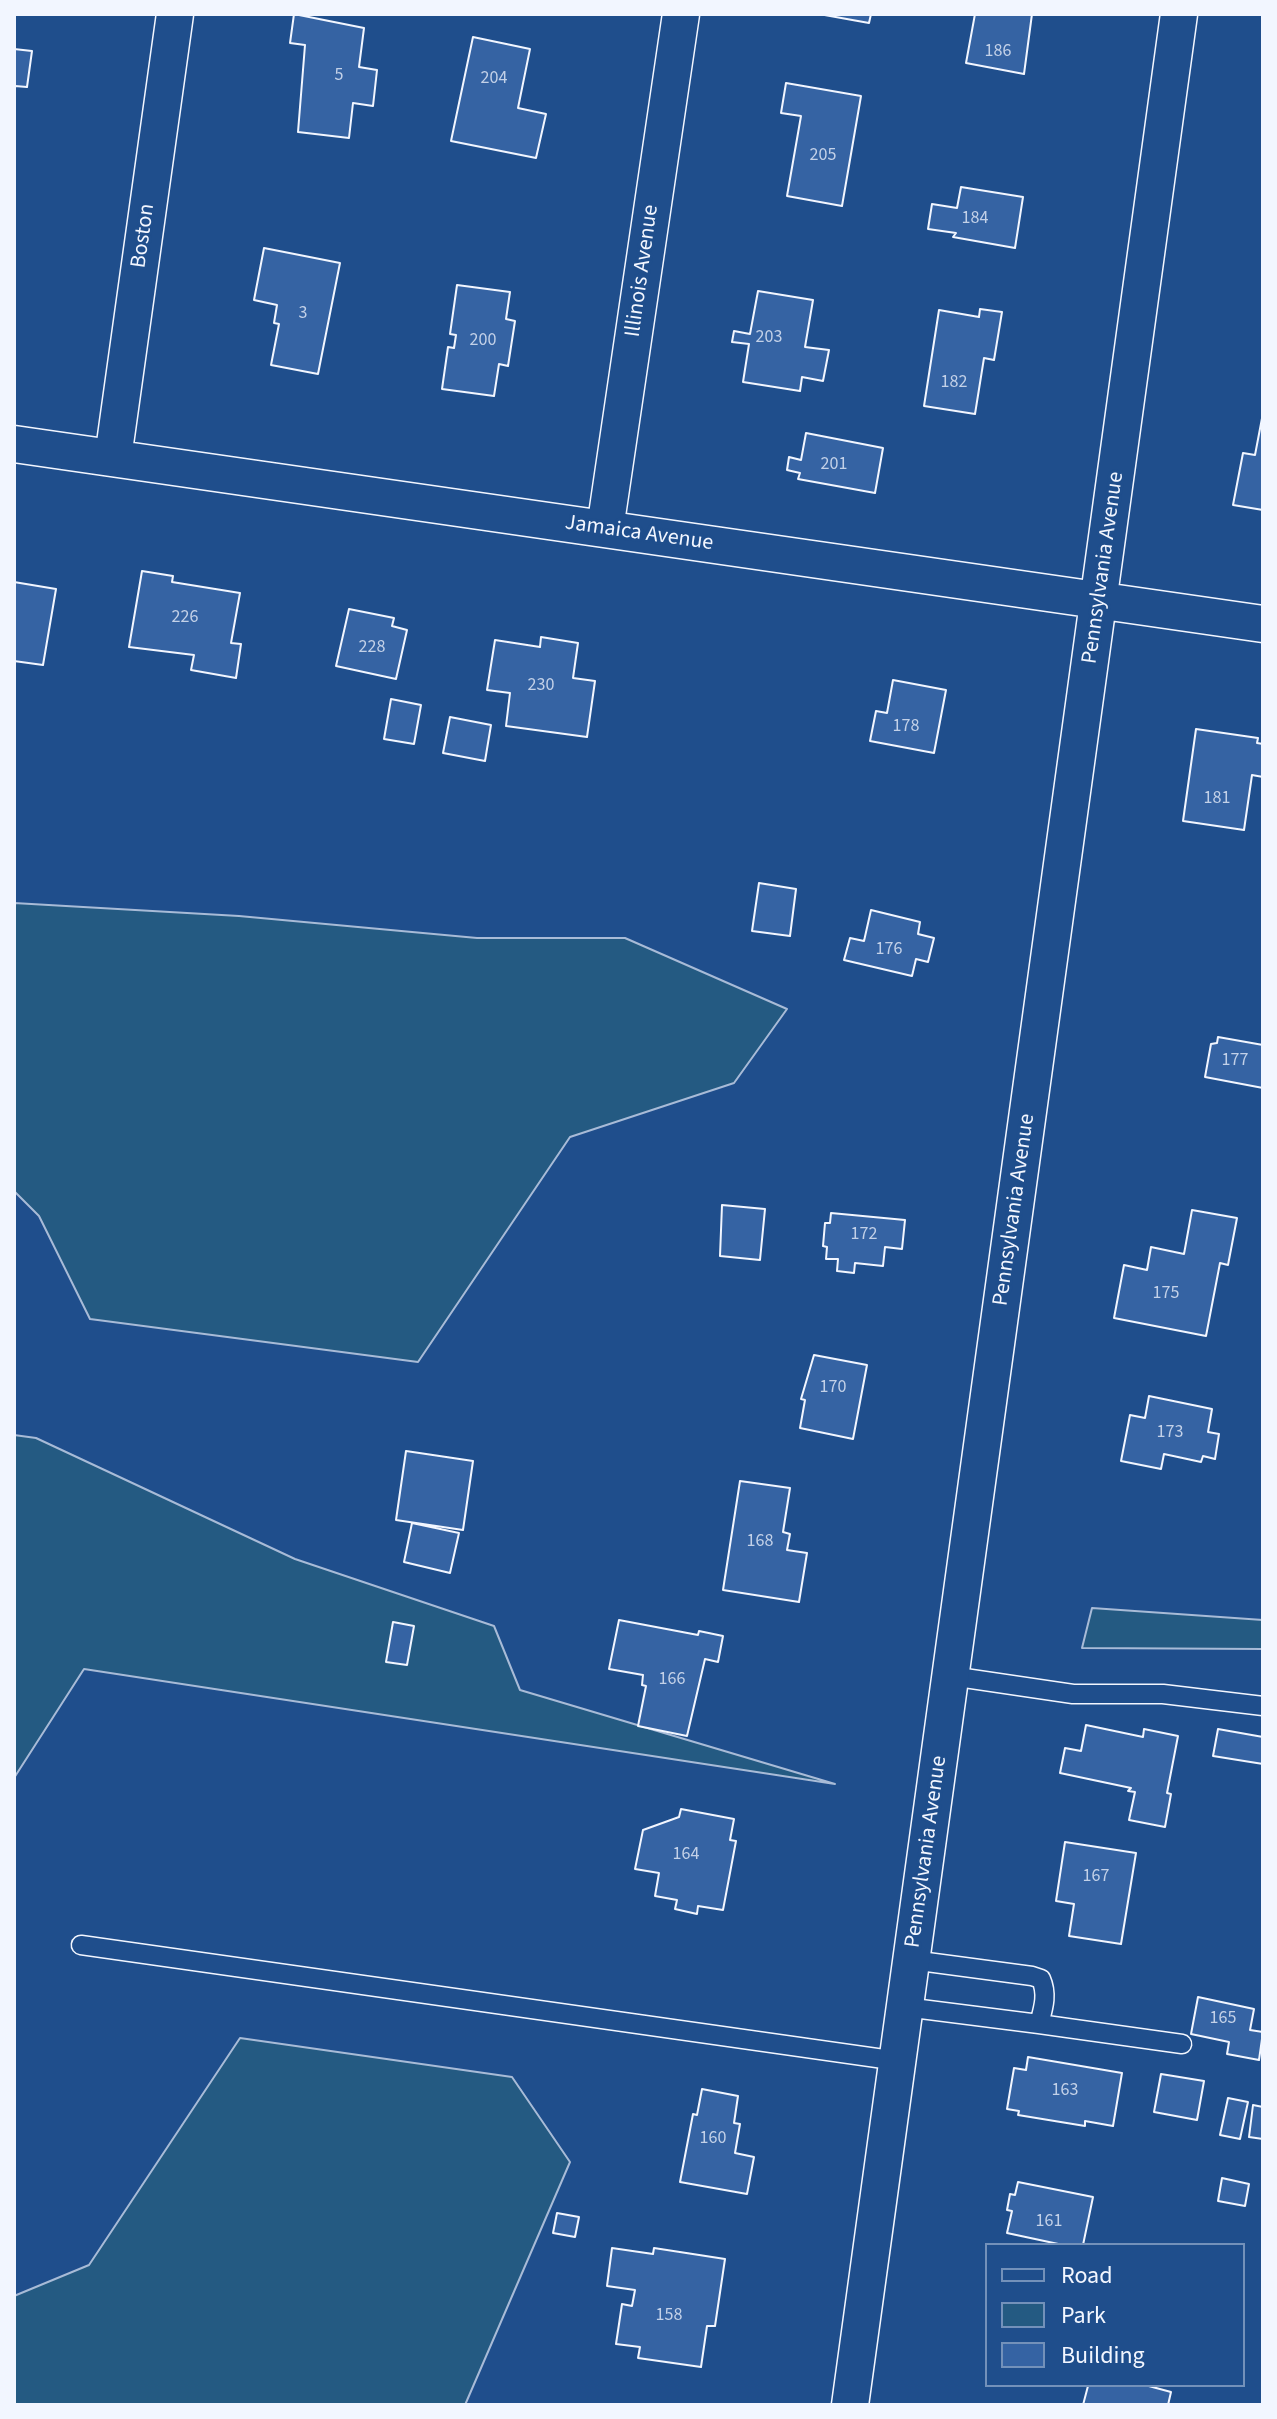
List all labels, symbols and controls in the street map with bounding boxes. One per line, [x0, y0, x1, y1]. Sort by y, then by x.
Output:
house number: 186 [985, 41, 1011, 63]
house number: 5 [335, 65, 343, 87]
house number: 204 [481, 68, 507, 90]
house number: 205 [810, 145, 836, 167]
street label: Boston [126, 202, 162, 270]
street label: Illinois Avenue [621, 203, 665, 339]
house number: 184 [962, 208, 988, 230]
house number: 3 [299, 303, 307, 325]
house number: 203 [756, 327, 782, 349]
house number: 200 [470, 330, 496, 352]
house number: 182 [941, 372, 967, 394]
house number: 201 [821, 454, 847, 476]
street label: Pennsylvania Avenue [1077, 470, 1131, 666]
street label: Jamaica Avenue [563, 511, 715, 557]
house number: 226 [172, 607, 198, 629]
house number: 228 [359, 637, 385, 659]
house number: 230 [528, 675, 554, 697]
house number: 178 [893, 716, 919, 738]
house number: 181 [1204, 788, 1230, 810]
house number: 176 [876, 939, 902, 961]
house number: 177 [1222, 1050, 1248, 1072]
street label: Pennsylvania Avenue [988, 1112, 1042, 1308]
house number: 172 [851, 1224, 877, 1246]
house number: 175 [1153, 1283, 1179, 1305]
house number: 170 [820, 1377, 846, 1399]
house number: 173 [1157, 1422, 1183, 1444]
house number: 168 [747, 1531, 773, 1553]
house number: 166 [659, 1669, 685, 1691]
street label: Pennsylvania Avenue [900, 1754, 954, 1950]
house number: 164 [673, 1844, 699, 1866]
house number: 167 [1083, 1866, 1109, 1888]
house number: 165 [1210, 2008, 1236, 2030]
house number: 163 [1052, 2080, 1078, 2102]
house number: 160 [700, 2128, 726, 2150]
house number: 161 [1036, 2211, 1062, 2233]
legend [985, 2243, 1245, 2387]
text: Road [1061, 2258, 1113, 2293]
text: Park [1061, 2298, 1106, 2333]
house number: 158 [656, 2305, 682, 2327]
text: Building [1061, 2338, 1145, 2373]

